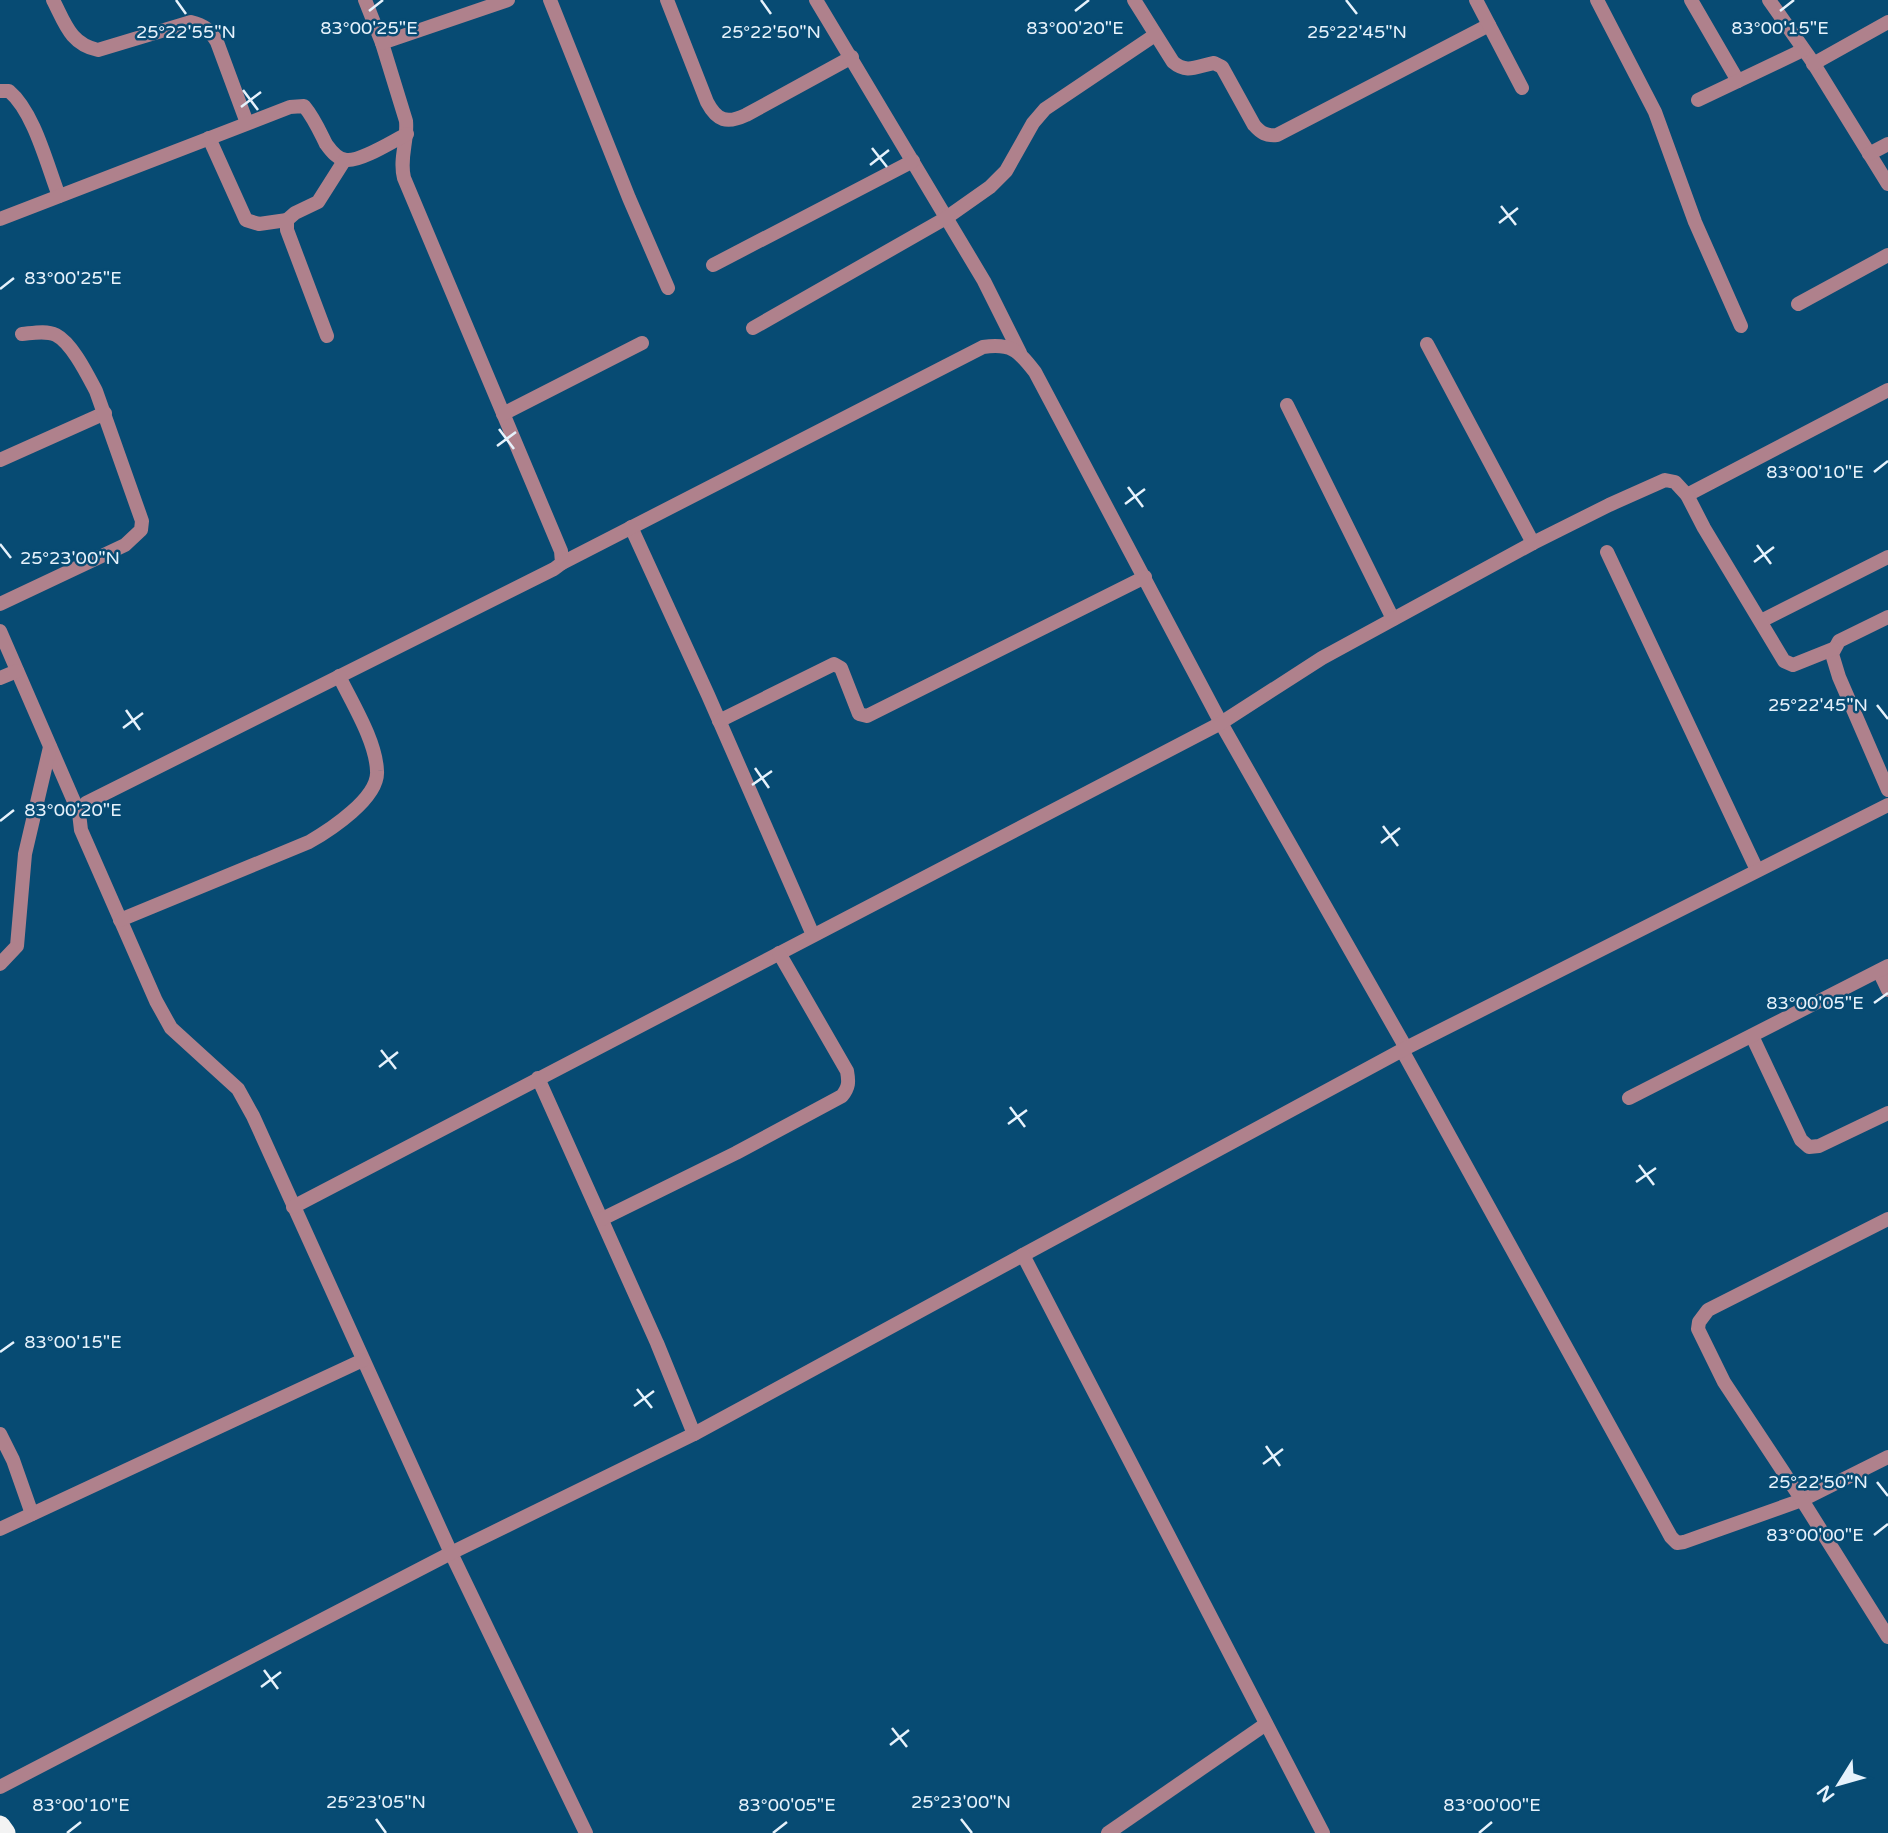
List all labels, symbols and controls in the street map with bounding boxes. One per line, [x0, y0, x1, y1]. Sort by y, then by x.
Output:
text: 83°00'25"E [320, 17, 418, 39]
text: 83°00'20"E [1026, 17, 1124, 39]
text: 83°00'15"E [1731, 17, 1829, 39]
text: 25°22'55"N [136, 21, 236, 43]
text: 25°22'50"N [721, 21, 821, 43]
text: 25°22'45"N [1307, 21, 1407, 43]
text: 83°00'25"E [24, 267, 122, 289]
text: 83°00'10"E [1766, 461, 1864, 483]
text: 25°23'00"N [20, 547, 120, 569]
text: 25°22'45"N [1768, 694, 1868, 716]
text: 83°00'20"E [24, 799, 122, 821]
text: 83°00'05"E [1766, 992, 1864, 1014]
text: 83°00'15"E [24, 1331, 122, 1353]
text: 25°22'50"N [1768, 1471, 1868, 1493]
text: 83°00'00"E [1766, 1524, 1864, 1546]
north arrow [1804, 1749, 1874, 1819]
text: N [1813, 1781, 1840, 1806]
text: 25°23'05"N [326, 1791, 426, 1813]
text: 25°23'00"N [911, 1791, 1011, 1813]
text: 83°00'10"E [32, 1794, 130, 1816]
text: 83°00'05"E [738, 1794, 836, 1816]
text: 83°00'00"E [1443, 1794, 1541, 1816]

